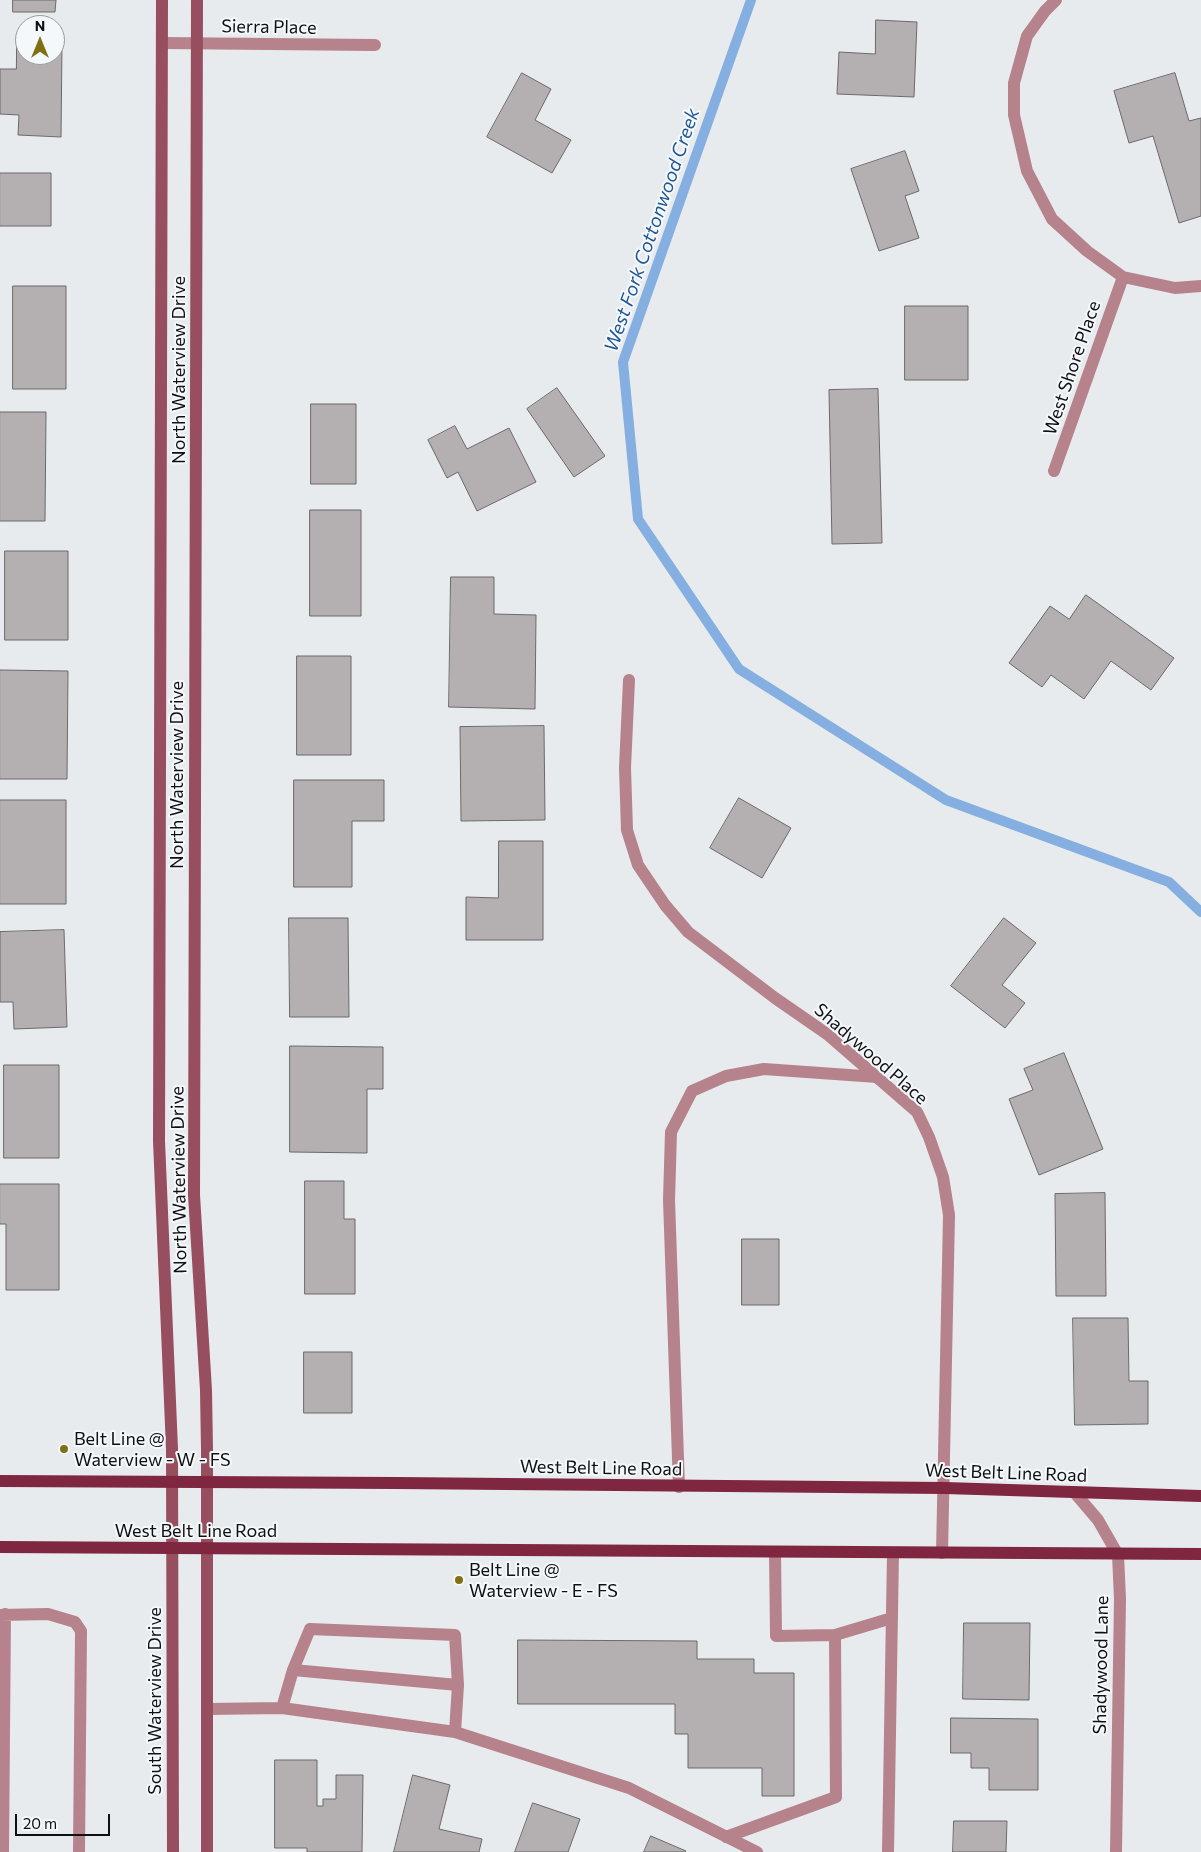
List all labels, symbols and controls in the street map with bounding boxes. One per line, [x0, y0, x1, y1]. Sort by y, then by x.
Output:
north arrow [15, 15, 65, 65]
street label: Sierra Place [221, 15, 317, 39]
text: N [35, 17, 45, 34]
water label: West Fork Cottonwood Creek [600, 105, 704, 355]
street label: North Waterview Drive [168, 276, 190, 464]
street label: West Shore Place [1039, 298, 1105, 438]
street label: North Waterview Drive [166, 681, 188, 869]
street label: Shadywood Place [810, 999, 932, 1109]
street label: North Waterview Drive [167, 1086, 191, 1274]
place label: Belt Line @ Waterview - W - FS [74, 1428, 231, 1470]
marker: Belt Line @ Waterview - W - FS [58, 1443, 70, 1455]
street label: West Belt Line Road [520, 1456, 682, 1480]
street label: West Belt Line Road [925, 1459, 1087, 1487]
street label: West Belt Line Road [115, 1520, 277, 1542]
place label: Belt Line @ Waterview - E - FS [469, 1559, 618, 1602]
marker: Belt Line @ Waterview - E - FS [453, 1574, 465, 1586]
street label: Shadywood Lane [1089, 1595, 1113, 1735]
street label: South Waterview Drive [144, 1607, 166, 1795]
scale bar [18, 1804, 112, 1836]
text: 20 m [23, 1814, 57, 1832]

